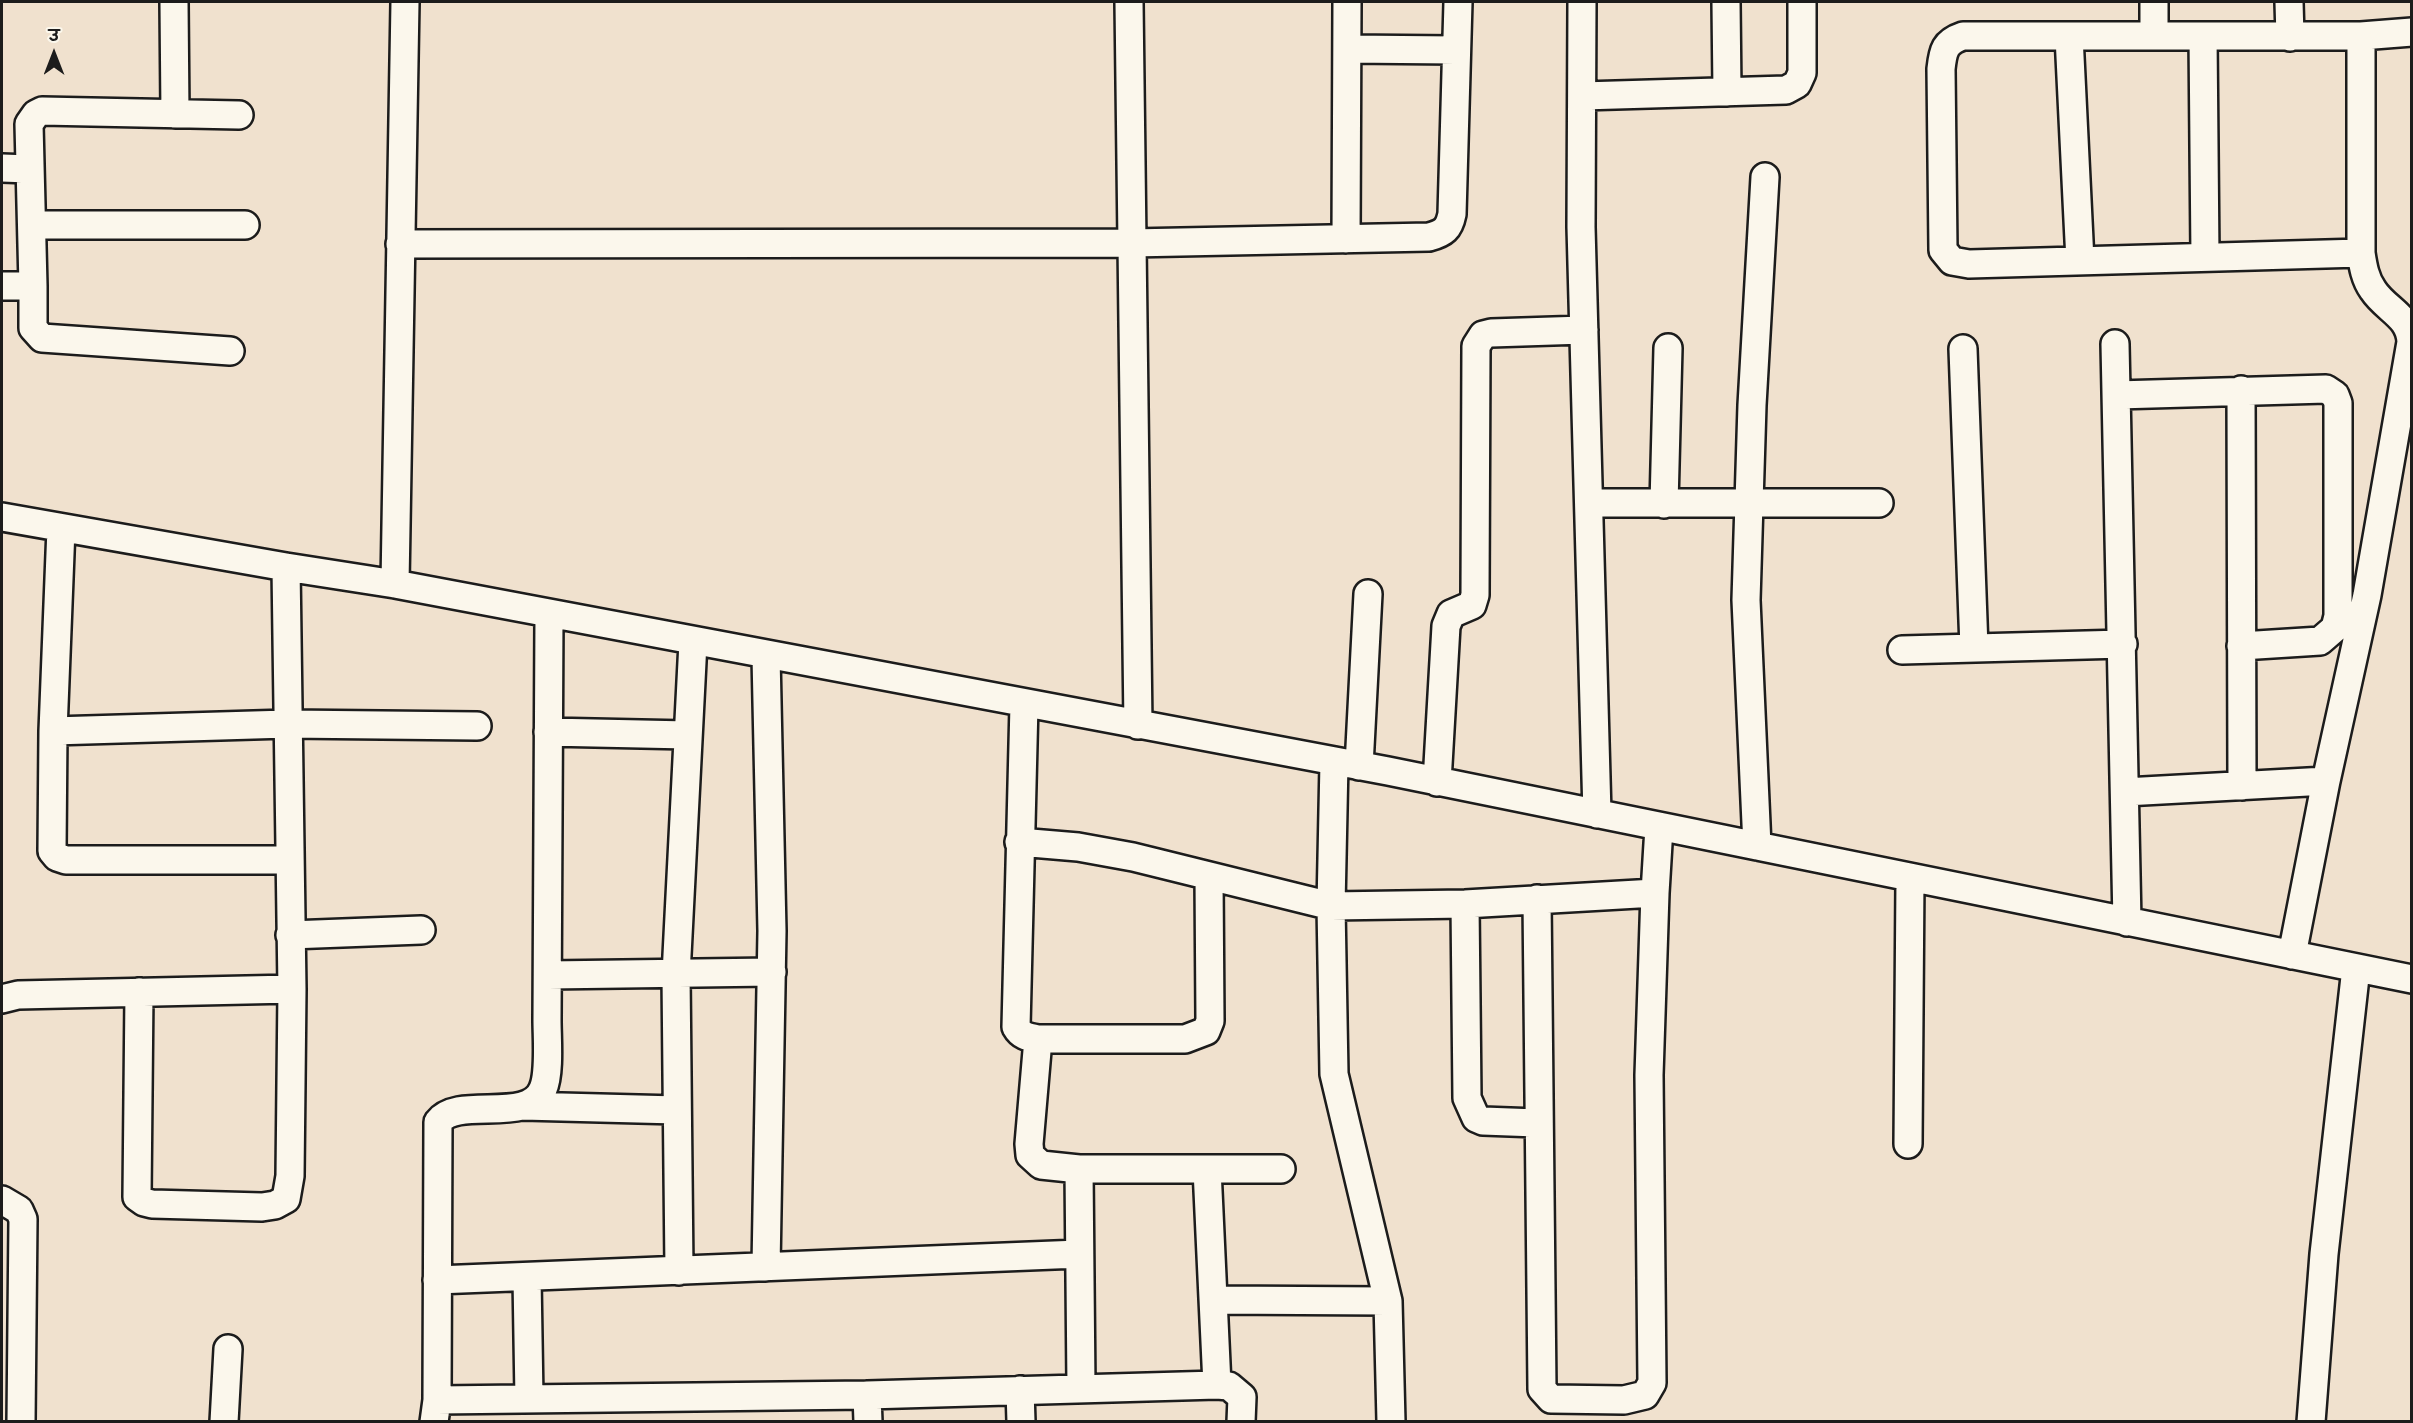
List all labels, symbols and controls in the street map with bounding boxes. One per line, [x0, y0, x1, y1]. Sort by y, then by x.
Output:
north arrow [24, 24, 84, 84]
text: उ [49, 26, 59, 46]

